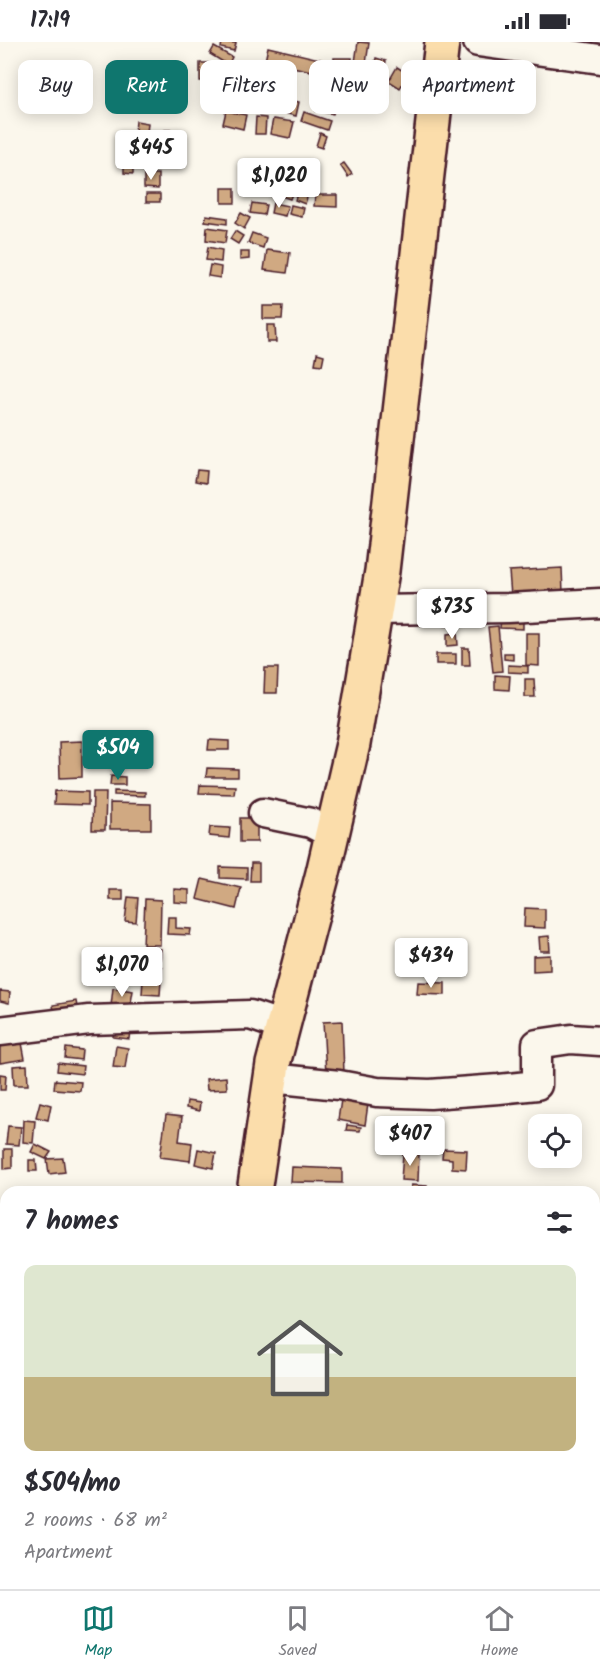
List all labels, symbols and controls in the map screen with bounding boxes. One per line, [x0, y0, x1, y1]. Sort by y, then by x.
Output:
text: 17:19 [30, 4, 70, 39]
chip: Buy [18, 60, 93, 114]
chip: Rent [105, 60, 188, 114]
chip: Filters [200, 60, 297, 114]
chip: New [309, 60, 389, 114]
chip: Apartment [401, 60, 536, 114]
pin: $445 [115, 130, 187, 181]
text: $445 [129, 133, 173, 165]
pin: $1,020 [230, 158, 328, 209]
text: $1,020 [251, 161, 307, 193]
pin: $735 [416, 589, 488, 640]
text: $735 [431, 592, 473, 624]
pin: $504 [82, 730, 154, 781]
text: $504 [96, 733, 140, 765]
pin: $434 [395, 938, 467, 989]
text: $434 [409, 941, 453, 973]
pin: $1,070 [73, 947, 171, 998]
text: $1,070 [95, 950, 149, 982]
map controls [528, 1114, 582, 1168]
button: locate [528, 1114, 582, 1168]
pin: $407 [374, 1116, 446, 1167]
text: $407 [389, 1119, 431, 1151]
text: 7 homes [24, 1201, 119, 1243]
icon: filters [543, 1206, 576, 1239]
icon: home [246, 1304, 354, 1412]
text: $504/mo [24, 1463, 121, 1505]
text: 2 rooms · 68 m² [24, 1505, 167, 1537]
text: Apartment [24, 1537, 113, 1569]
tab: Map [82, 1602, 115, 1663]
tab: Saved [279, 1602, 317, 1663]
tab: Home [480, 1602, 518, 1663]

